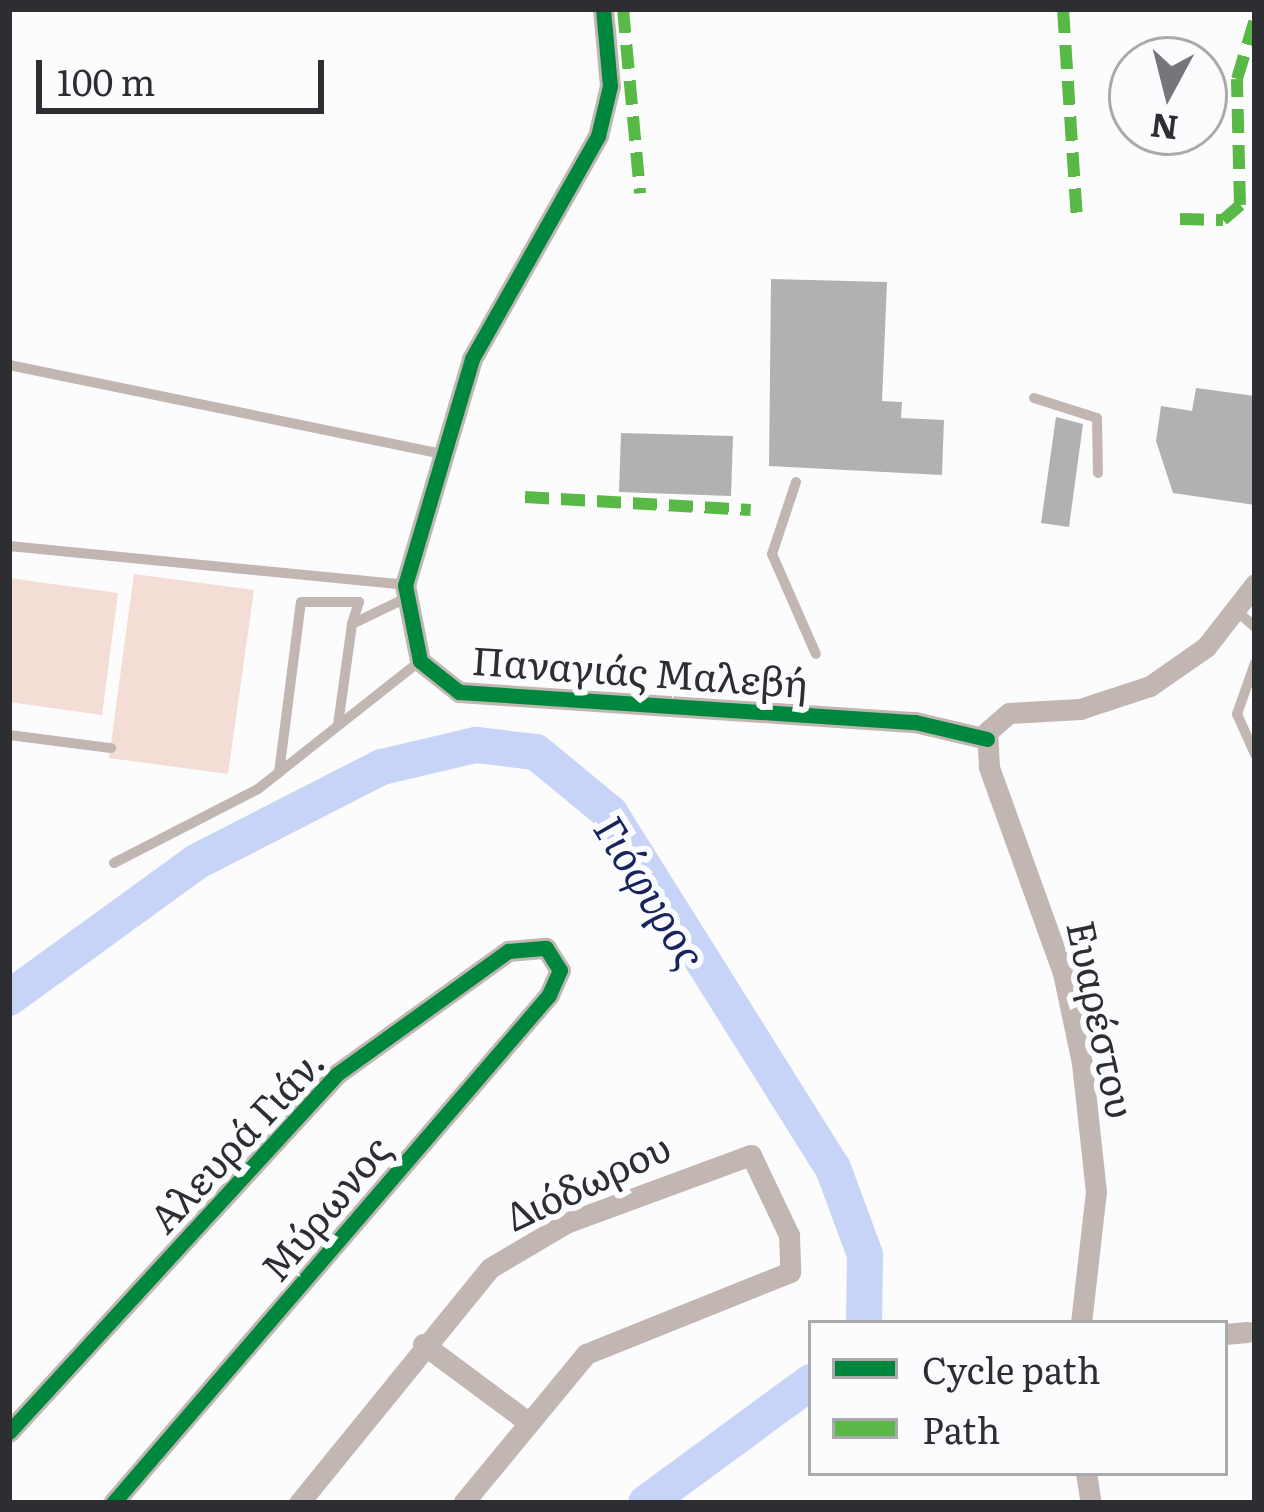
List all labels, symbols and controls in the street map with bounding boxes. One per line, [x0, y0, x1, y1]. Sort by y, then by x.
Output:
scale bar [42, 36, 330, 110]
north arrow [1108, 36, 1228, 156]
text: 100 m [57, 54, 155, 107]
text: N [1147, 103, 1181, 155]
street label: Παναγιάς Μαλεβή [471, 635, 809, 705]
water label: Γιόφυρος [585, 805, 719, 977]
street label: Ευαρέστου [1059, 916, 1147, 1122]
street label: Αλευρά Γιάν. [138, 1037, 332, 1241]
street label: Διόδωρου [497, 1122, 677, 1238]
street label: Μύρωνος [250, 1125, 398, 1289]
legend [808, 1320, 1228, 1476]
text: Cycle path [922, 1342, 1101, 1395]
text: Path [922, 1402, 1000, 1455]

